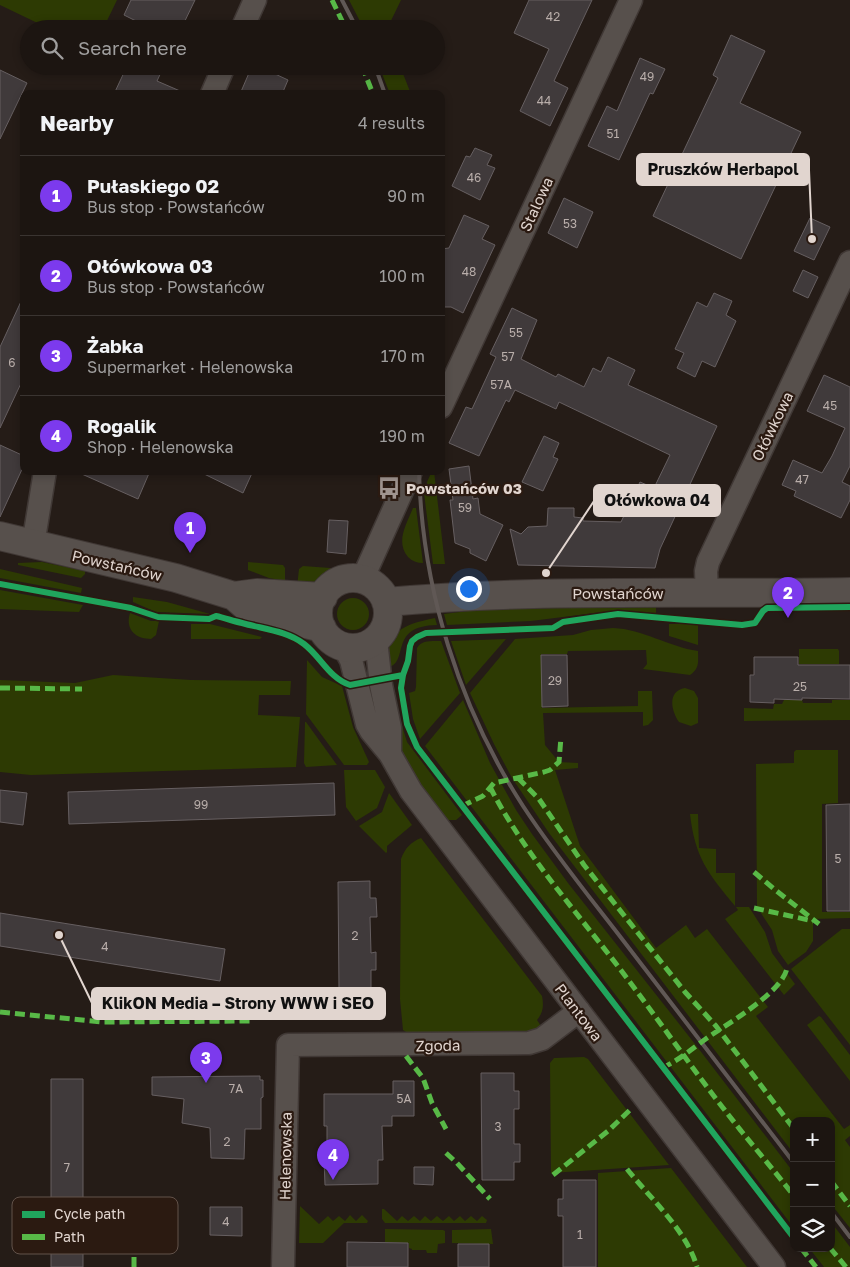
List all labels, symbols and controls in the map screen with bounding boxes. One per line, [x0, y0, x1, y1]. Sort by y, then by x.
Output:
house number: 42 [546, 9, 560, 24]
search box [20, 20, 445, 75]
icon: search [38, 34, 66, 62]
text: Search here [78, 36, 187, 59]
house number: 49 [640, 69, 654, 84]
house number: 44 [537, 93, 551, 108]
text: Nearby [40, 110, 114, 136]
text: 4 results [358, 113, 425, 133]
house number: 51 [607, 126, 620, 141]
callout: Pruszków Herbapol [637, 154, 809, 185]
text: Pruszków Herbapol [647, 159, 799, 179]
house number: 46 [467, 170, 481, 185]
text: Pułaskiego 02 [87, 174, 219, 197]
street label: Stalowa [516, 174, 556, 234]
text: 1 [52, 186, 60, 206]
text: 90 m [387, 186, 425, 206]
text: Bus stop · Powstańców [87, 197, 265, 217]
house number: 53 [563, 216, 577, 231]
text: Ołówkowa 03 [87, 254, 213, 277]
house number: 48 [462, 264, 476, 279]
text: 2 [51, 266, 61, 286]
text: 100 m [379, 266, 425, 286]
text: Bus stop · Powstańców [87, 277, 265, 297]
house number: 55 [509, 325, 523, 340]
text: Żabka [87, 334, 144, 357]
text: 3 [51, 346, 61, 366]
text: 170 m [381, 346, 425, 366]
house number: 57 [501, 349, 515, 364]
house number: 6 [8, 355, 16, 370]
text: Supermarket · Helenowska [87, 357, 293, 377]
house number: 57A [490, 377, 512, 392]
street label: Ołówkowa [748, 389, 796, 463]
house number: 45 [823, 398, 837, 413]
text: Rogalik [87, 414, 157, 437]
text: 4 [51, 426, 61, 446]
text: 190 m [379, 426, 425, 446]
text: Shop · Helenowska [87, 437, 234, 457]
house number: 47 [795, 472, 809, 487]
bus stop icon: Powstańców 03 [376, 475, 402, 501]
place label: Powstańców 03 [406, 479, 522, 497]
callout: Ołówkowa 04 [594, 485, 720, 516]
text: Ołówkowa 04 [604, 490, 710, 510]
house number: 59 [458, 500, 472, 515]
pin: 1 [174, 512, 206, 553]
street label: Powstańców [70, 546, 164, 584]
your location [456, 576, 482, 602]
pin: 2 [772, 577, 804, 618]
street label: Powstańców [572, 584, 664, 602]
house number: 29 [548, 673, 562, 688]
house number: 25 [793, 679, 807, 694]
house number: 99 [194, 797, 208, 812]
house number: 5 [835, 851, 842, 866]
house number: 2 [352, 928, 359, 943]
house number: 4 [101, 939, 109, 954]
street label: Plantowa [552, 980, 606, 1044]
callout: KlikON Media – Strony WWW i SEO [92, 988, 385, 1019]
text: KlikON Media – Strony WWW i SEO [102, 993, 374, 1013]
street label: Zgoda [416, 1036, 460, 1054]
pin: 3 [190, 1042, 222, 1083]
house number: 7A [229, 1081, 243, 1096]
house number: 5A [396, 1091, 412, 1106]
street label: Helenowska [275, 1112, 295, 1200]
map controls [790, 1117, 835, 1252]
button: + [790, 1117, 835, 1162]
house number: 3 [494, 1119, 502, 1134]
house number: 2 [224, 1134, 231, 1149]
pin: 4 [317, 1139, 349, 1180]
house number: 7 [64, 1160, 70, 1175]
button: − [790, 1162, 835, 1207]
legend [12, 1197, 178, 1254]
text: Cycle path [54, 1205, 125, 1222]
button: layers [790, 1207, 835, 1252]
house number: 4 [222, 1214, 230, 1229]
house number: 1 [577, 1227, 583, 1242]
text: Path [54, 1228, 85, 1245]

